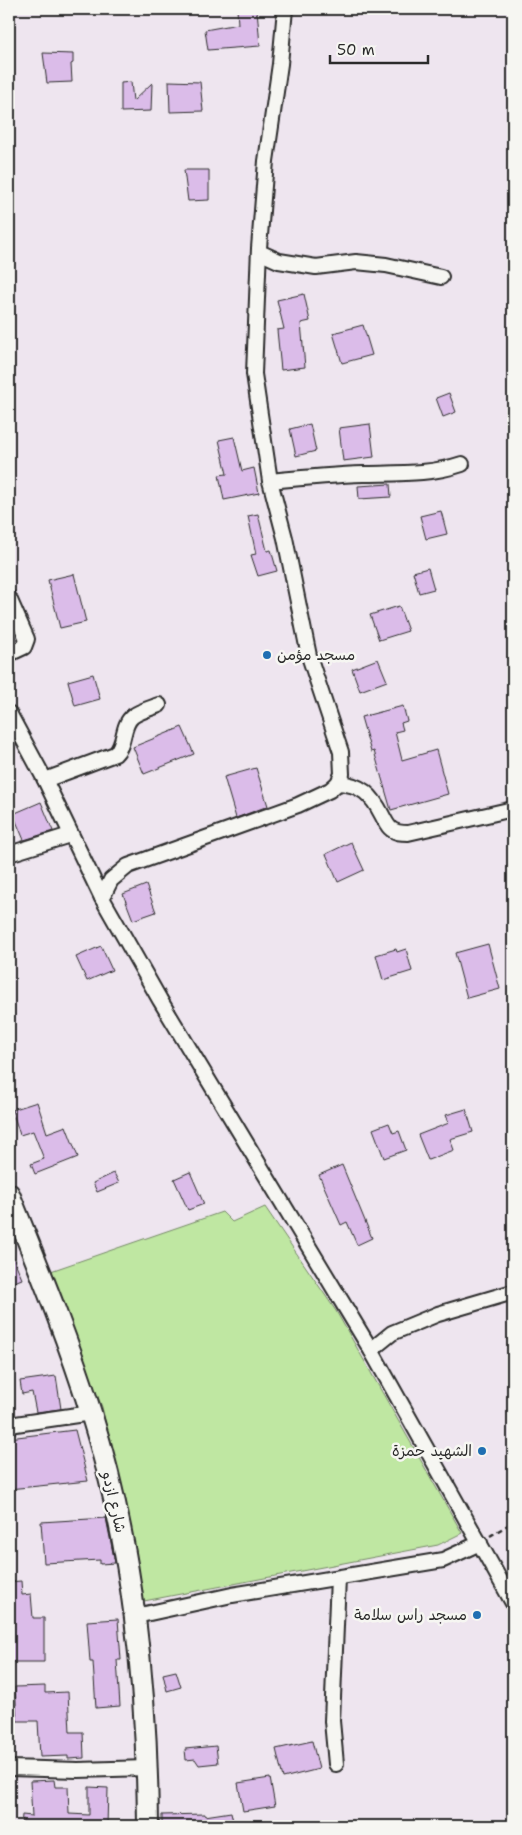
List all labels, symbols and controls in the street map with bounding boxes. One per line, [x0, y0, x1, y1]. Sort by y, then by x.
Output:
scale bar [330, 32, 427, 64]
text: 50 m [337, 40, 375, 60]
place label: مسجد مؤمن [277, 645, 355, 665]
marker: مسجد مؤمن [261, 649, 273, 661]
place label: الشهيد حمزة [392, 1441, 472, 1461]
marker: الشهيد حمزة [476, 1445, 488, 1457]
street label: شارع ازدو [97, 1468, 131, 1535]
place label: مسجد راس سلامة [354, 1605, 467, 1625]
marker: مسجد راس سلامة [471, 1609, 483, 1621]

